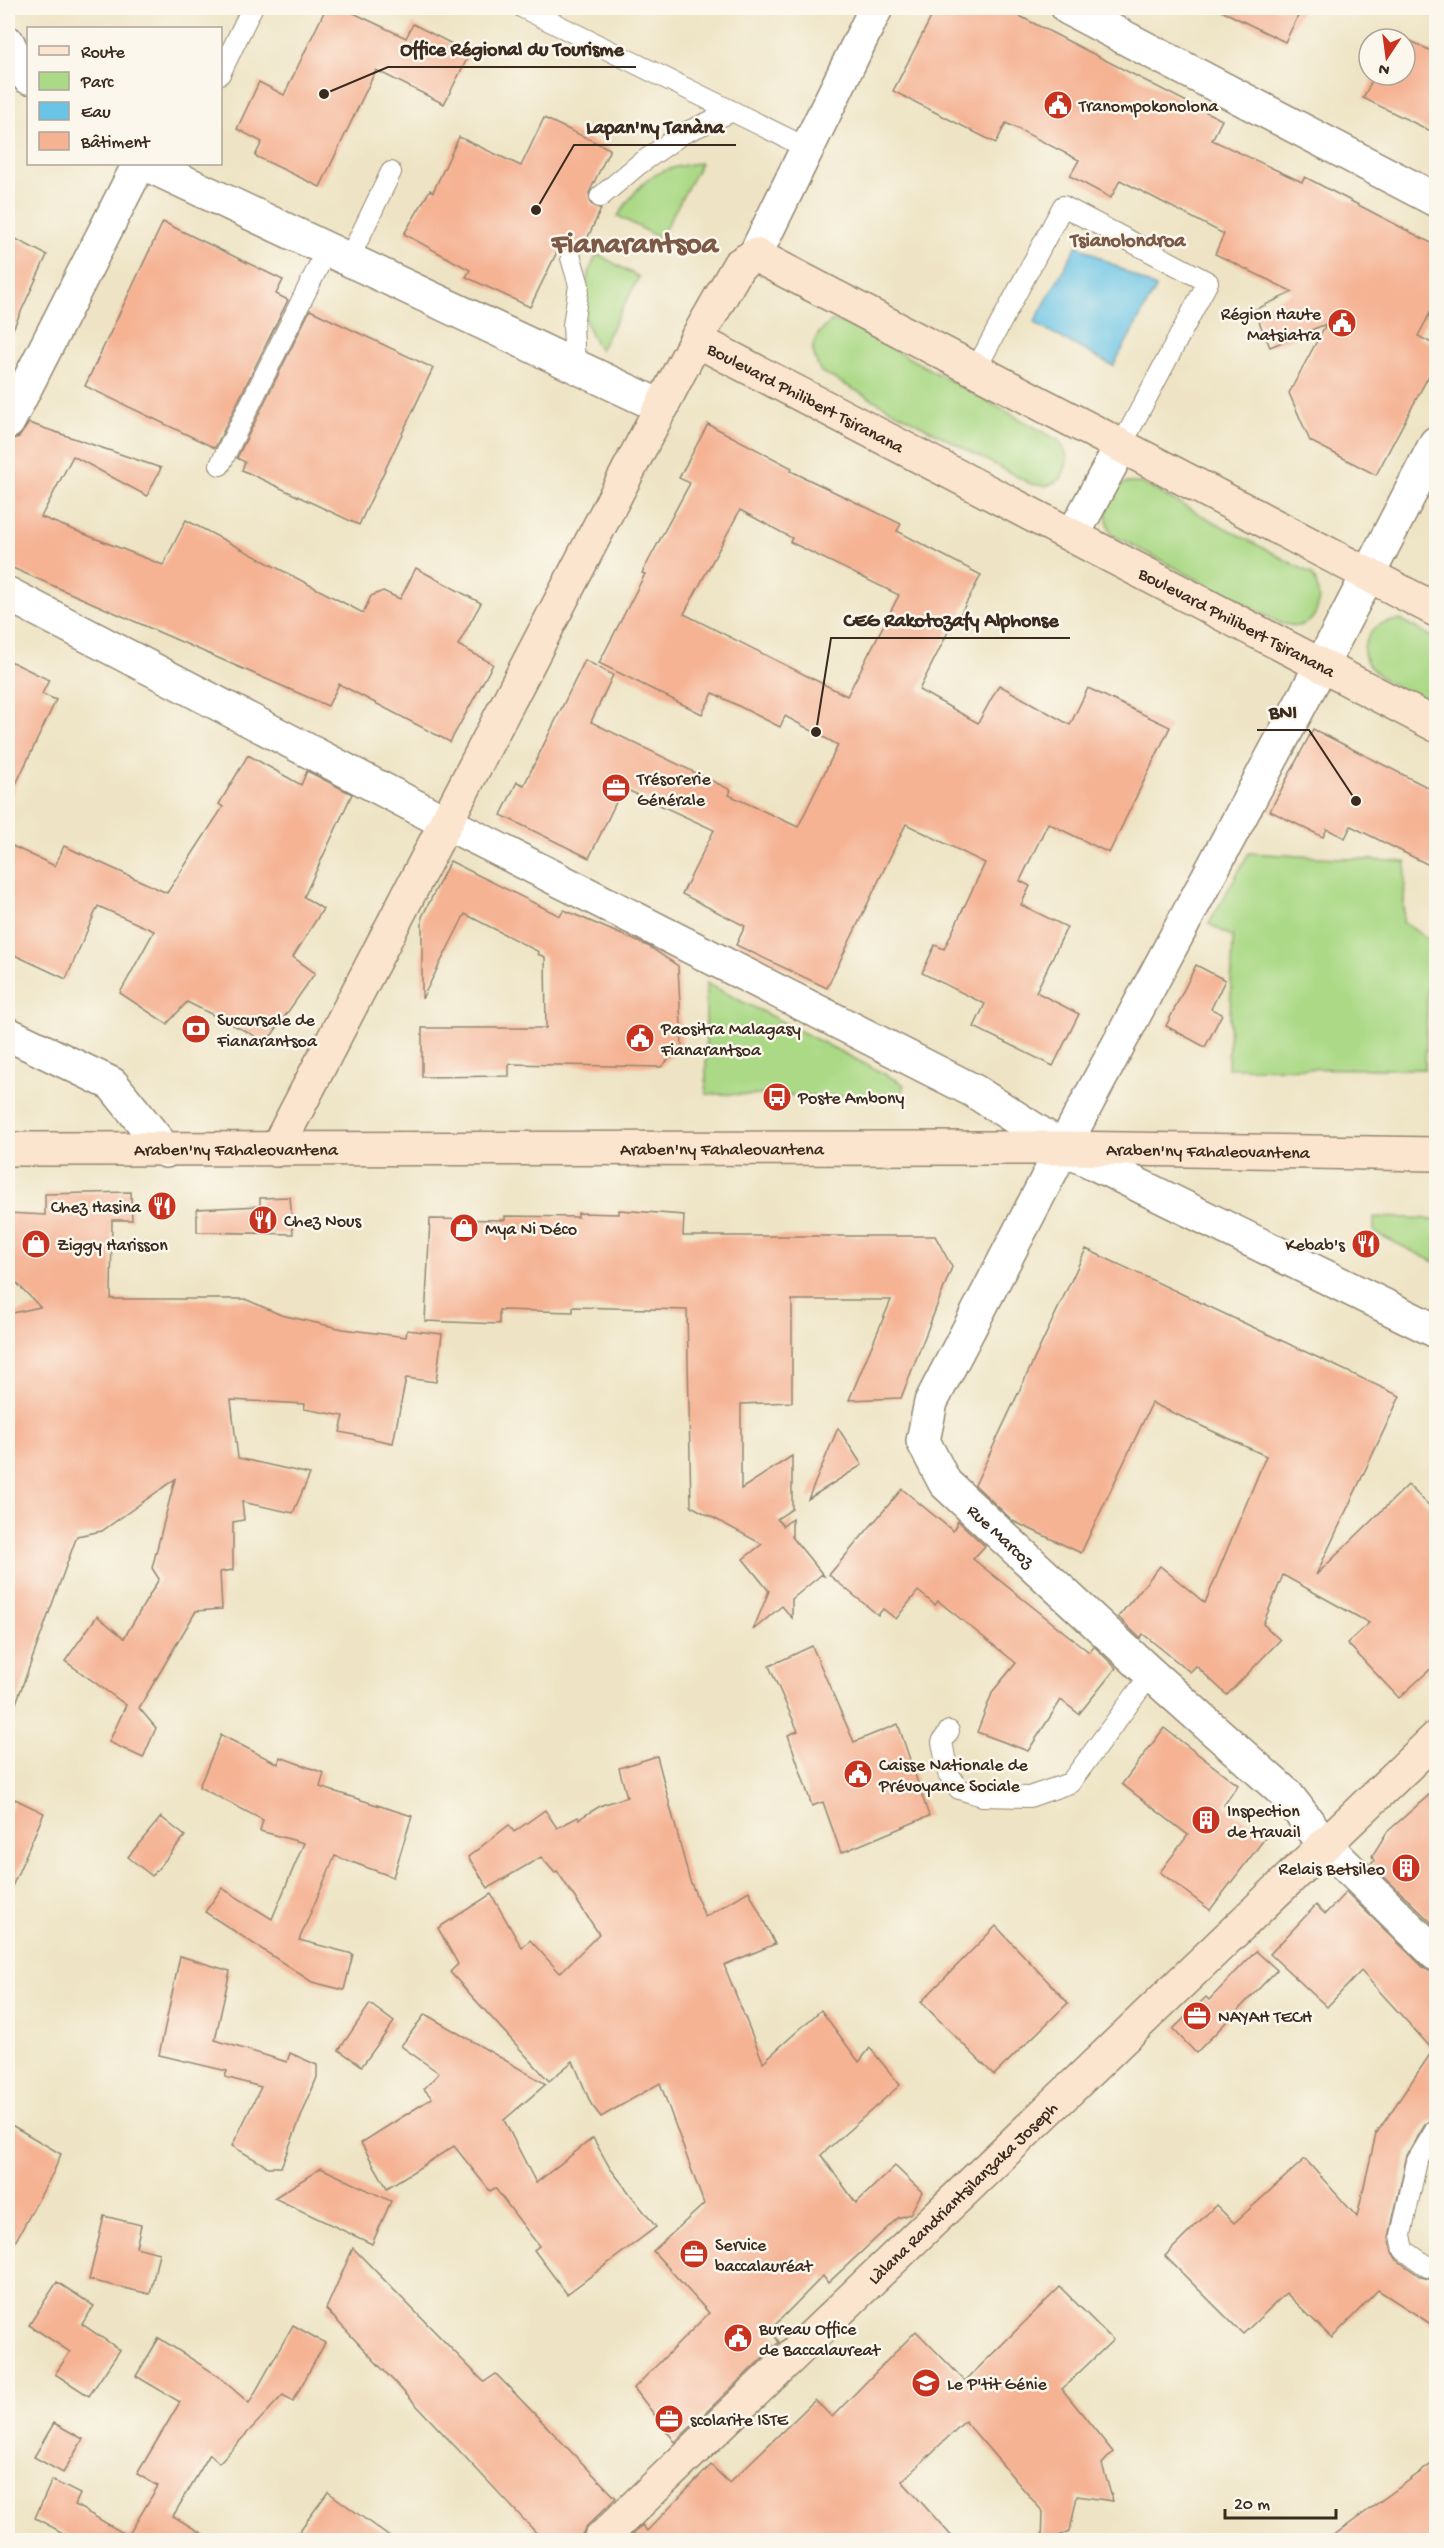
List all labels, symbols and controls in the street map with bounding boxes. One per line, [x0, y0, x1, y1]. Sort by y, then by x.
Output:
legend [27, 27, 222, 165]
north arrow [1357, 27, 1417, 87]
callout: Office Régional du Tourisme [388, 29, 636, 67]
text: Office Régional du Tourisme [400, 39, 625, 63]
text: Route [81, 43, 126, 64]
text: N [1377, 58, 1392, 79]
text: Parc [80, 73, 114, 94]
public building icon: Tranompokonolona [1042, 89, 1074, 121]
place label: Tranompokonolona [1078, 97, 1219, 118]
text: Eau [81, 103, 111, 124]
callout: Lapan'ny Tanàna [574, 107, 736, 145]
text: Lapan'ny Tanàna [586, 118, 725, 141]
text: Bâtiment [80, 133, 151, 154]
district label: Fianarantsoa [551, 229, 720, 264]
district label: Tsianolondroa [1069, 231, 1186, 254]
place label: Région Haute Matsiatra [1221, 305, 1322, 347]
public building icon: Région Haute Matsiatra [1326, 307, 1358, 339]
street label: Boulevard Philibert Tsiranana [702, 339, 908, 460]
street label: Boulevard Philibert Tsiranana [1133, 564, 1339, 684]
callout: CEG Rakotozafy Alphonse [831, 600, 1070, 638]
text: CEG Rakotozafy Alphonse [842, 611, 1059, 634]
callout: BNI [1257, 692, 1309, 730]
text: BNI [1268, 703, 1297, 726]
place label: Trésorerie Générale [636, 770, 711, 812]
office icon: Trésorerie Générale [600, 772, 632, 804]
place label: Succursale de Fianarantsoa [216, 1011, 318, 1053]
bank icon: Succursale de Fianarantsoa [180, 1013, 212, 1045]
place label: Paositra Malagasy Fianarantsoa [660, 1020, 801, 1062]
public building icon: Paositra Malagasy Fianarantsoa [624, 1022, 656, 1054]
bus stop icon: Poste Ambony [761, 1081, 793, 1113]
place label: Poste Ambony [797, 1089, 905, 1110]
street label: Araben'ny Fahaleovantena [620, 1140, 825, 1161]
street label: Araben'ny Fahaleovantena [134, 1141, 339, 1162]
street label: Araben'ny Fahaleovantena [1106, 1141, 1311, 1165]
restaurant icon: Chez Hasina [146, 1190, 178, 1222]
place label: Chez Hasina [51, 1198, 142, 1219]
restaurant icon: Chez Nous [247, 1204, 279, 1236]
place label: Chez Nous [284, 1212, 362, 1233]
shop icon: Mya Ni Déco [448, 1212, 480, 1244]
place label: Mya Ni Déco [485, 1220, 577, 1241]
shop icon: Ziggy Harisson [20, 1228, 52, 1260]
restaurant icon: Kebab's [1350, 1228, 1382, 1260]
place label: Ziggy Harisson [57, 1236, 168, 1257]
place label: Kebab's [1286, 1236, 1346, 1257]
street label: Rue Marcoz [962, 1501, 1038, 1574]
place label: Caisse Nationale de Prévoyance Sociale [878, 1756, 1028, 1798]
public building icon: Caisse Nationale de Prévoyance Sociale [842, 1758, 874, 1790]
place label: Inspection de travail [1227, 1802, 1301, 1844]
building icon: Inspection de travail [1190, 1804, 1222, 1836]
building icon: Relais Betsileo [1390, 1852, 1422, 1884]
place label: Relais Betsileo [1279, 1860, 1385, 1881]
office icon: NAYAH TECH [1181, 2000, 1213, 2032]
place label: NAYAH TECH [1218, 2008, 1313, 2029]
street label: Làlana Randriantsilanzaka Joseph [865, 2098, 1063, 2290]
place label: Service baccalauréat [715, 2236, 814, 2278]
office icon: Service baccalauréat [678, 2238, 710, 2270]
place label: Bureau Office de Baccalaureat [758, 2320, 882, 2362]
public building icon: Bureau Office de Baccalaureat [722, 2322, 754, 2354]
school or university icon: Le P'tit Génie [910, 2367, 942, 2399]
place label: Le P'tit Génie [947, 2375, 1048, 2396]
office icon: scolarite ISTE [653, 2403, 685, 2435]
place label: scolarite ISTE [690, 2411, 789, 2432]
scale bar [1225, 2482, 1336, 2520]
text: 20 m [1234, 2495, 1270, 2516]

